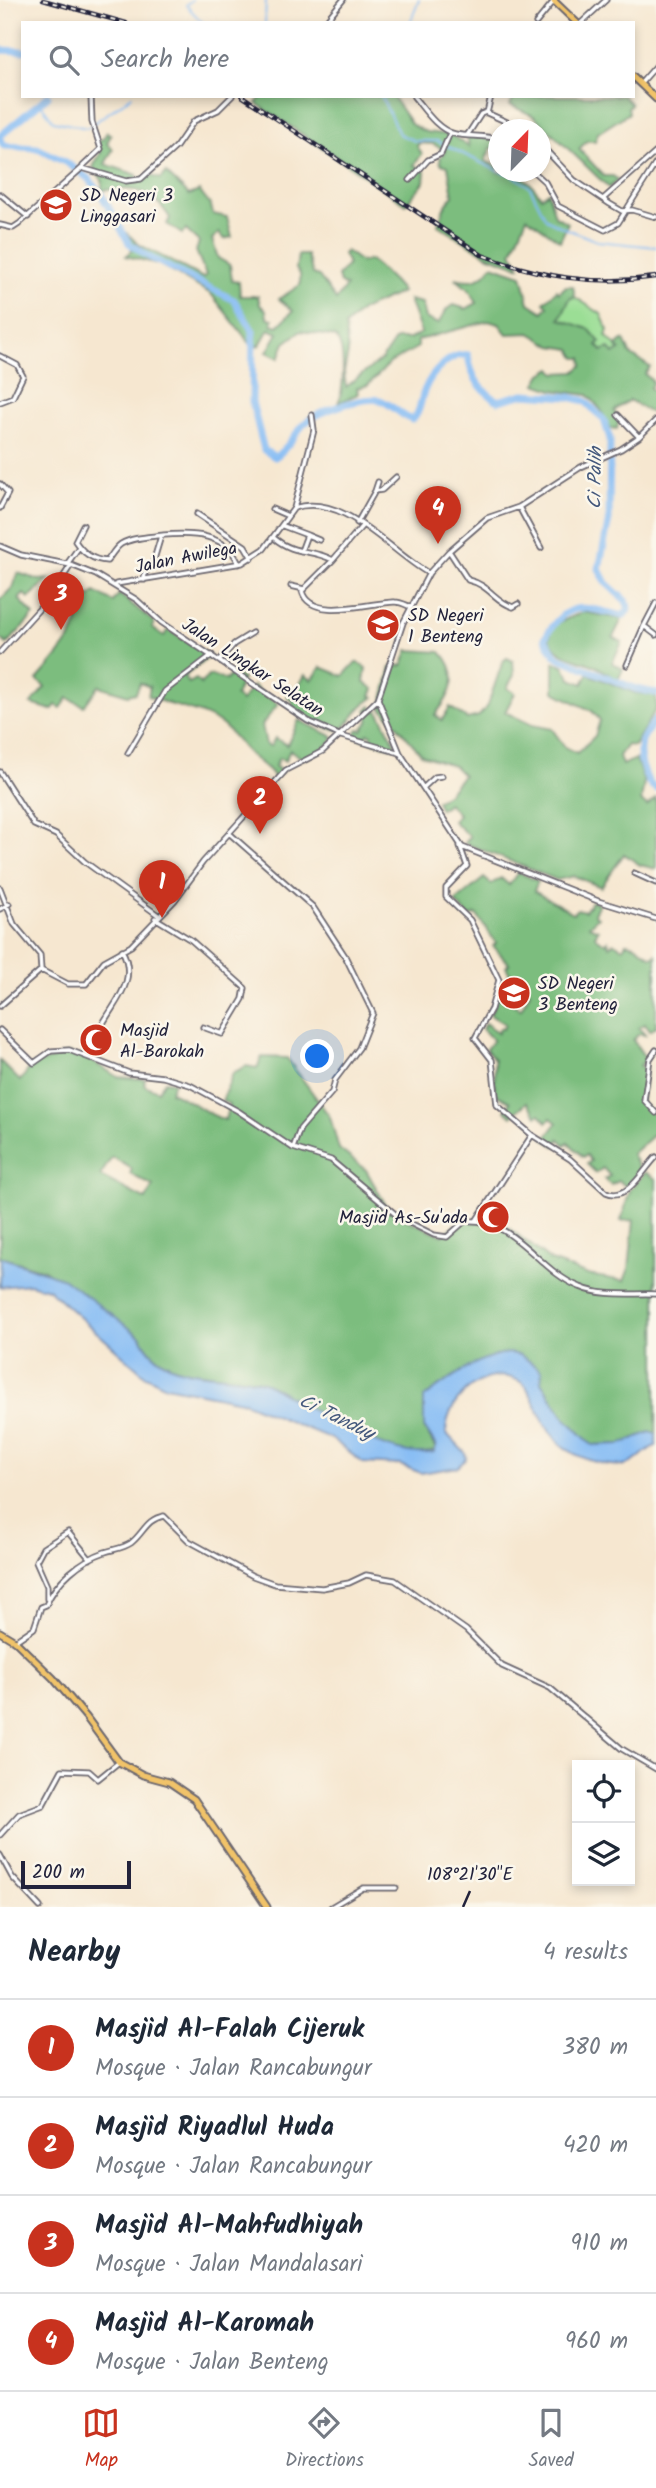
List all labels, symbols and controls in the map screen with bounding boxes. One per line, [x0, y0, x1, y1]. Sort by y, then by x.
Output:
search box [21, 21, 635, 98]
text: Search here [101, 39, 229, 81]
icon: search [45, 41, 83, 79]
north arrow [488, 119, 551, 182]
place label: SD Negeri 3 Linggasari [80, 182, 173, 232]
school or university icon: SD Negeri 3 Linggasari [37, 186, 75, 224]
water label: Ci Palih [580, 445, 612, 509]
pin: 4 [415, 486, 461, 544]
street label: Jalan Awilega [133, 534, 240, 583]
pin: 3 [38, 572, 84, 630]
place label: SD Negeri 1 Benteng [408, 602, 484, 652]
school or university icon: SD Negeri 1 Benteng [364, 606, 402, 644]
street label: Jalan Lingkar Selatan [175, 611, 329, 725]
pin: 2 [237, 776, 283, 834]
pin: 1 [139, 860, 185, 918]
place label: SD Negeri 3 Benteng [538, 970, 618, 1020]
school or university icon: SD Negeri 3 Benteng [495, 974, 533, 1012]
place label: Masjid Al-Barokah [120, 1017, 204, 1067]
mosque icon: Masjid Al-Barokah [77, 1021, 115, 1059]
your location [300, 1039, 334, 1073]
mosque icon: Masjid As-Su'ada [474, 1198, 512, 1236]
place label: Masjid As-Su'ada [339, 1204, 468, 1233]
water label: Ci Tanduy [293, 1387, 382, 1450]
map controls [572, 1760, 635, 1886]
button: locate [572, 1760, 635, 1823]
button: layers [572, 1823, 635, 1886]
scale bar [21, 1858, 131, 1890]
text: 200 m [32, 1858, 85, 1888]
text: 108°21'30"E [427, 1861, 514, 1890]
text: Nearby [28, 1929, 120, 1977]
text: 4 results [543, 1935, 628, 1971]
text: Masjid Al-Falah Cijeruk [95, 2009, 364, 2051]
text: 1 [48, 2030, 54, 2066]
text: 380 m [562, 2030, 628, 2066]
text: Mosque · Jalan Rancabungur [95, 2051, 372, 2087]
text: Masjid Riyadlul Huda [95, 2107, 334, 2149]
text: 2 [44, 2128, 58, 2164]
text: 420 m [563, 2128, 628, 2164]
text: Mosque · Jalan Rancabungur [95, 2149, 372, 2185]
text: Masjid Al-Mahfudhiyah [95, 2205, 363, 2247]
text: 3 [45, 2226, 57, 2262]
text: 910 m [571, 2226, 628, 2262]
text: Mosque · Jalan Mandalasari [95, 2247, 363, 2283]
text: Masjid Al-Karomah [95, 2303, 314, 2345]
text: 4 [45, 2324, 57, 2360]
text: 960 m [565, 2324, 628, 2360]
text: Mosque · Jalan Benteng [95, 2345, 329, 2381]
tab: Map [82, 2404, 120, 2476]
tab: Directions [285, 2404, 364, 2476]
tab: Saved [529, 2404, 574, 2476]

